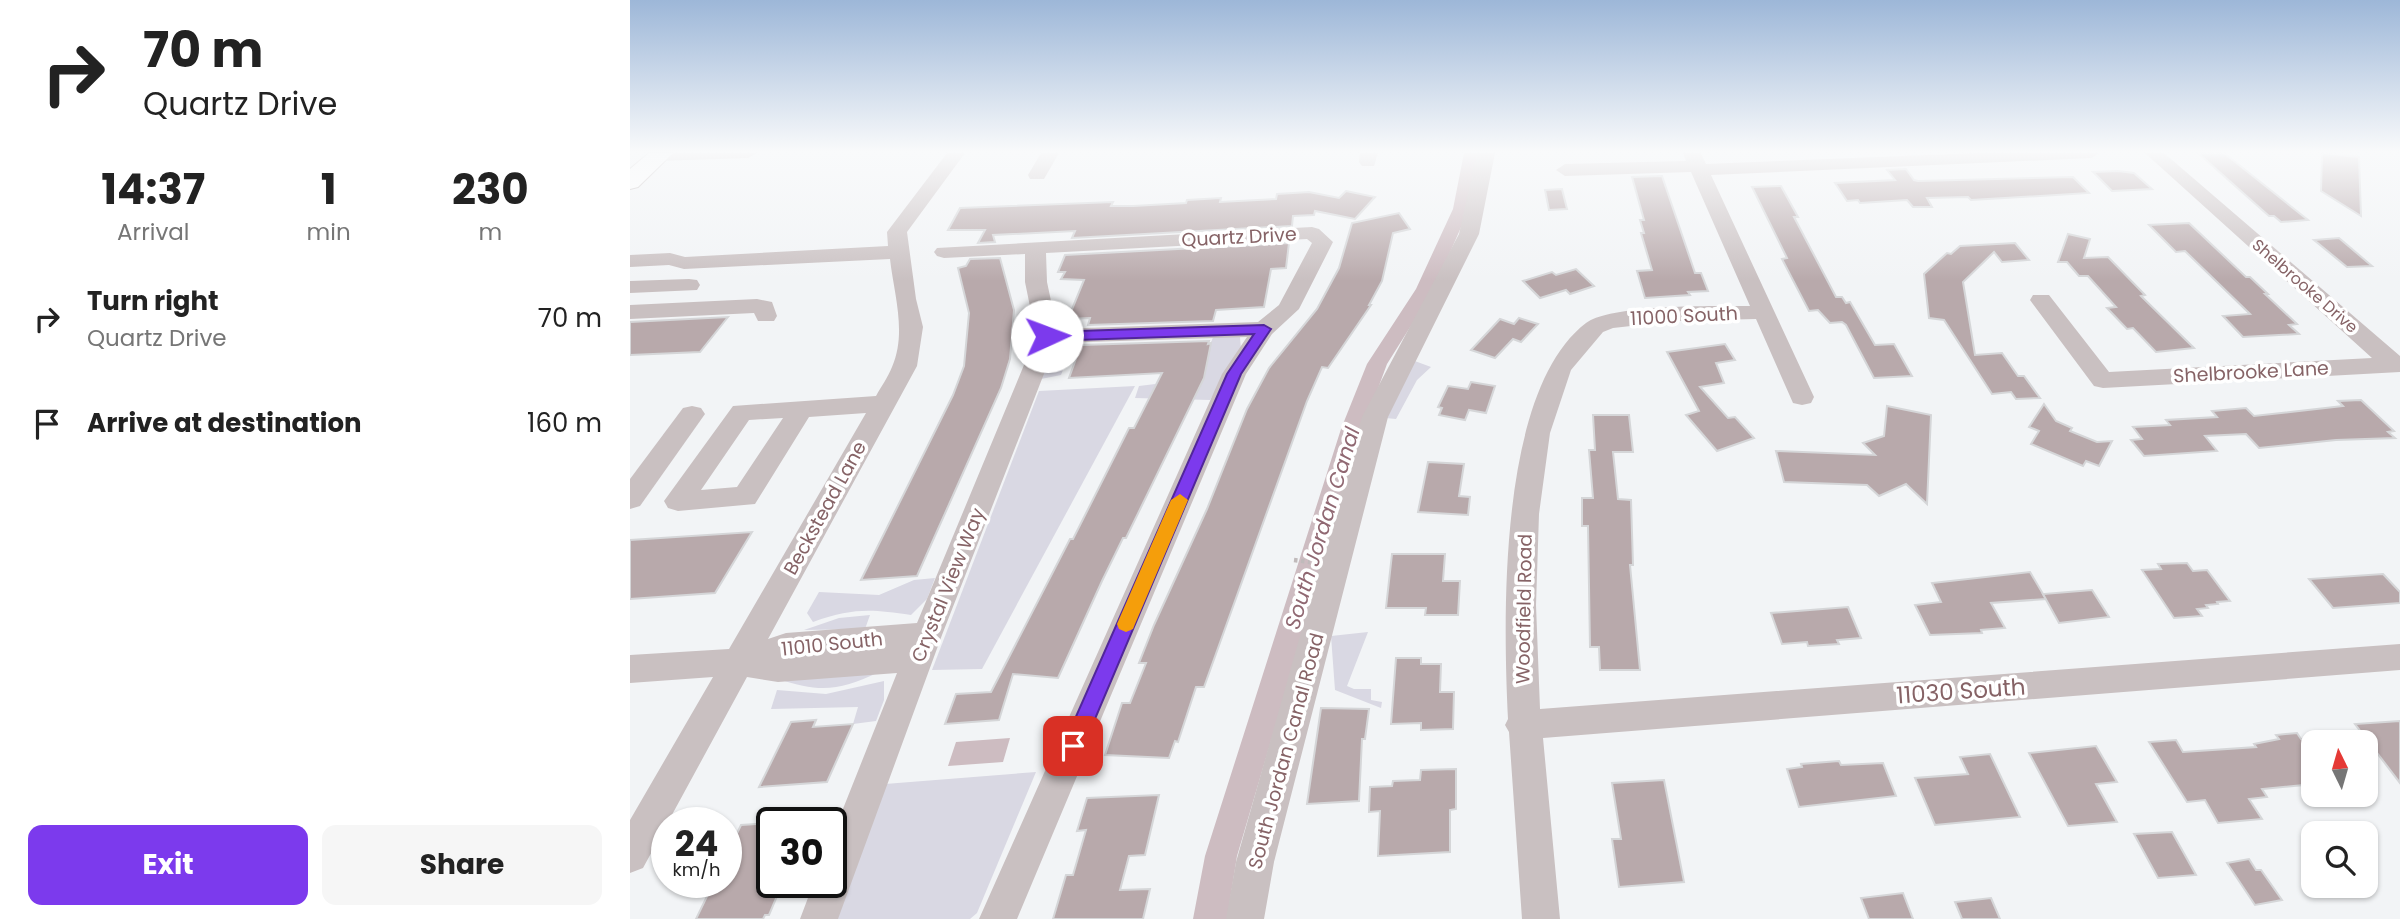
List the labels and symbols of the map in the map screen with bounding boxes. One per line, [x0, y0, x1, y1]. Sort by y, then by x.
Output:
street label: Quartz Drive [1181, 221, 1297, 253]
street label: Shelbrooke Drive [2247, 234, 2363, 338]
position arrow [1010, 299, 1084, 373]
street label: 11000 South [1630, 300, 1738, 332]
street label: Shelbrooke Lane [2173, 354, 2329, 390]
water label: South Jordan Canal [1277, 422, 1367, 633]
street label: Beckstead Lane [777, 436, 873, 580]
street label: Crystal View Way [905, 504, 991, 666]
street label: Woodfield Road [1509, 534, 1539, 684]
street label: 11010 South [780, 625, 884, 663]
street label: South Jordan Canal Road [1241, 630, 1331, 872]
street label: 11030 South [1895, 671, 2027, 711]
pin [1043, 716, 1103, 776]
north arrow [2301, 730, 2378, 807]
speed limit sign: 30 [756, 807, 847, 898]

